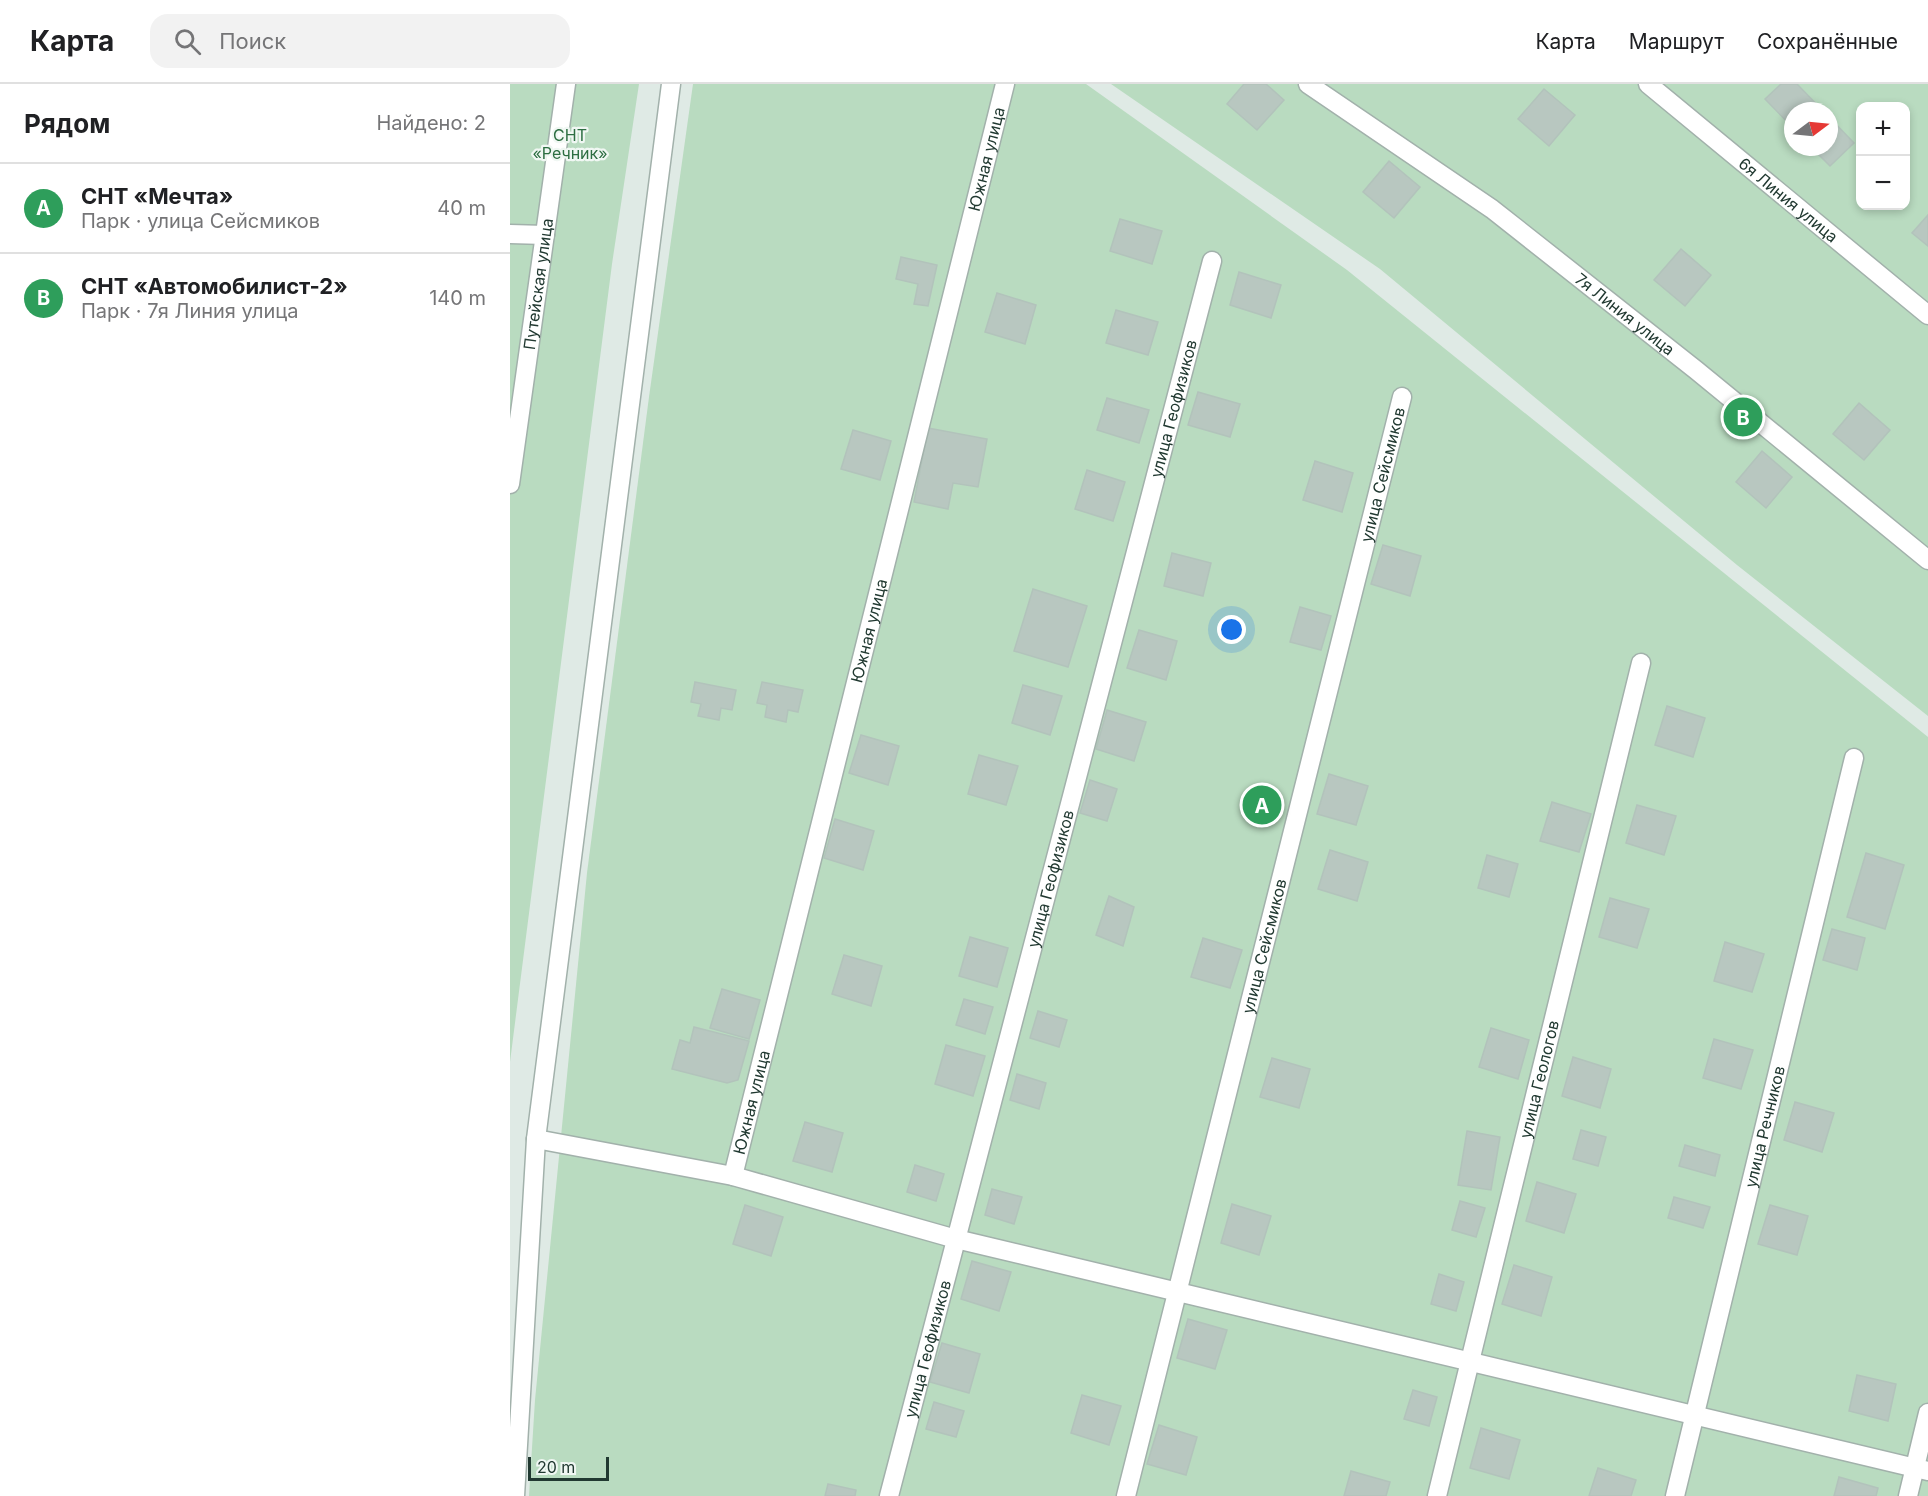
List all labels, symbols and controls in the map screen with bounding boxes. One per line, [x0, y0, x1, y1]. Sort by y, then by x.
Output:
search box [150, 14, 570, 68]
text: Карта [30, 24, 114, 58]
icon: search [171, 25, 204, 58]
text: Поиск [219, 28, 286, 54]
text: Карта [1535, 29, 1596, 54]
text: Маршрут [1629, 29, 1724, 54]
text: Сохранённые [1757, 29, 1898, 54]
north arrow [1784, 102, 1838, 156]
map controls [1856, 102, 1910, 210]
button: + [1856, 102, 1910, 156]
street label: Южная улица [964, 105, 1009, 213]
text: Рядом [24, 108, 110, 139]
text: Найдено: 2 [376, 111, 486, 135]
park label: СНТ «Речник» [532, 125, 608, 163]
street label: 6я Линия улица [1735, 153, 1842, 247]
button: − [1856, 156, 1910, 210]
text: СНТ «Мечта» [81, 183, 233, 209]
text: A [36, 196, 51, 220]
text: 40 m [437, 196, 486, 220]
text: Парк · улица Сейсмиков [81, 209, 320, 233]
street label: Путейская улица [519, 217, 557, 351]
street label: 7я Линия улица [1571, 269, 1679, 359]
text: СНТ «Автомобилист-2» [81, 273, 348, 299]
text: B [37, 286, 50, 310]
text: 140 m [429, 286, 486, 310]
text: Парк · 7я Линия улица [81, 299, 298, 323]
street label: улица Геофизиков [1146, 337, 1201, 480]
pin: B [1724, 394, 1762, 440]
street label: улица Сейсмиков [1356, 405, 1409, 544]
street label: Южная улица [846, 577, 891, 685]
your location [1217, 615, 1246, 644]
pin: A [1242, 782, 1281, 828]
street label: улица Геофизиков [1023, 808, 1078, 950]
street label: улица Сейсмиков [1238, 877, 1291, 1016]
street label: улица Геологов [1515, 1018, 1563, 1140]
street label: Южная улица [729, 1048, 774, 1156]
street label: улица Речников [1740, 1064, 1789, 1190]
street label: улица Геофизиков [900, 1278, 955, 1420]
scale bar [528, 1454, 609, 1482]
text: 20 m [537, 1457, 575, 1477]

